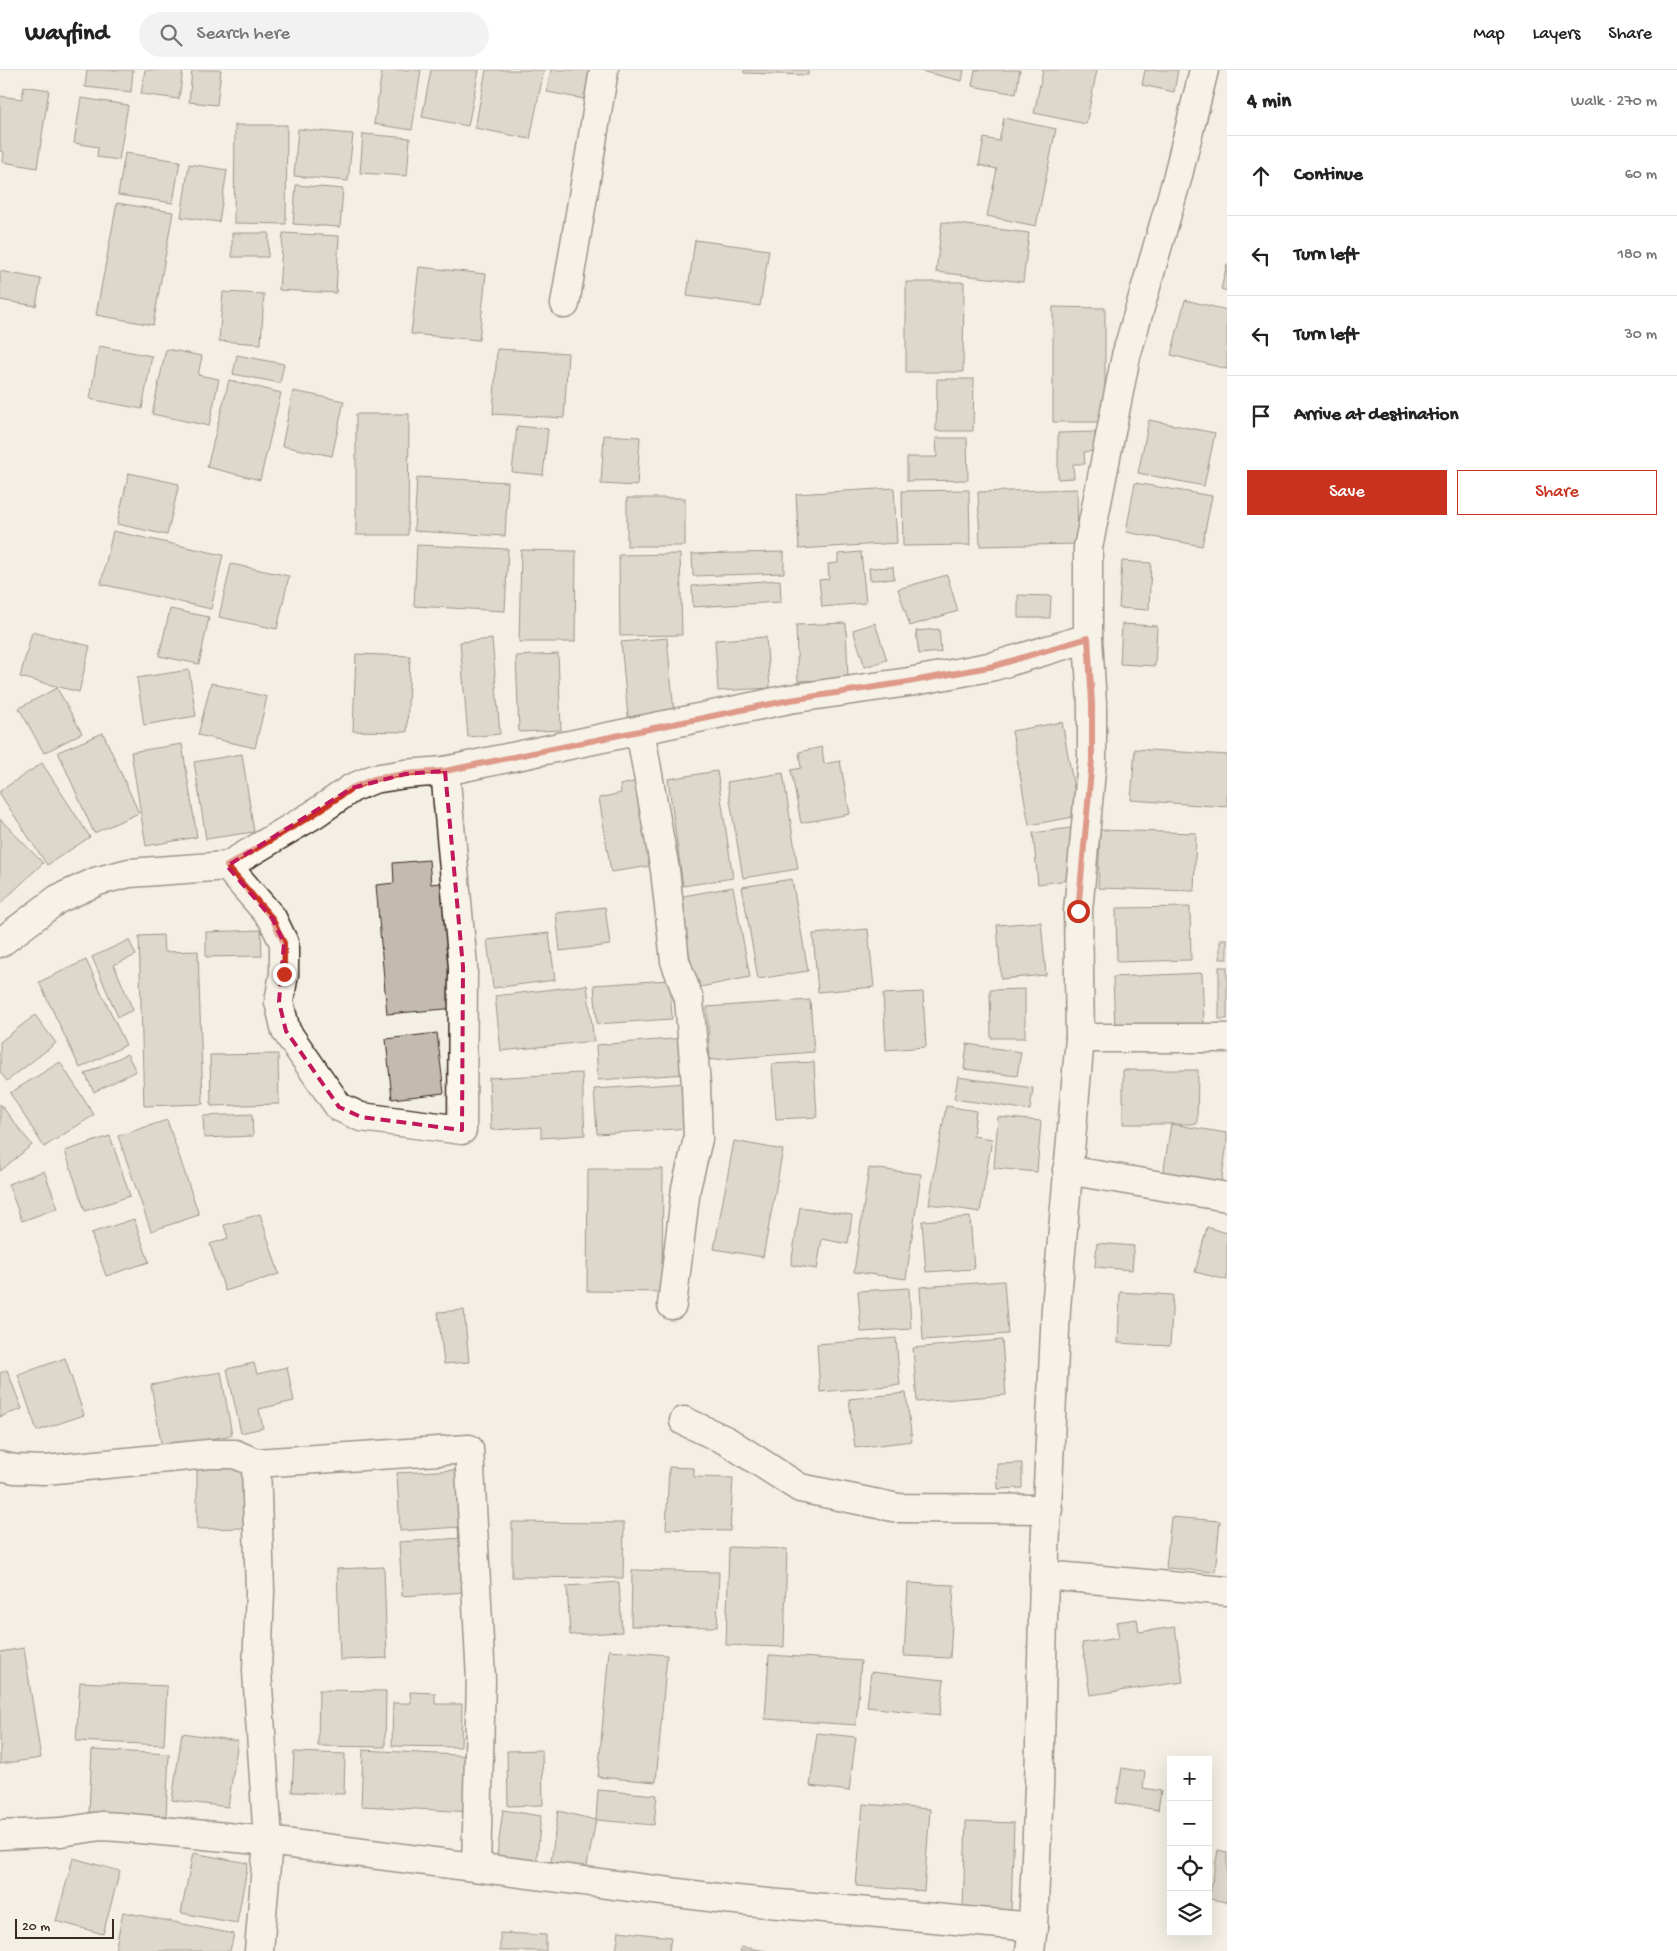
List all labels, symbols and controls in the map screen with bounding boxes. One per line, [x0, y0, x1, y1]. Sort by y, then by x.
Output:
search box [139, 12, 489, 57]
text: Wayfind [25, 20, 109, 49]
icon: search [157, 21, 185, 49]
text: Search here [197, 23, 290, 46]
text: Map [1473, 24, 1505, 45]
text: Layers [1533, 24, 1580, 45]
text: Share [1608, 24, 1652, 45]
text: 4 min [1247, 90, 1291, 115]
text: Walk · 270 m [1571, 93, 1657, 112]
icon: ahead [1247, 162, 1275, 190]
text: Continue [1294, 164, 1363, 187]
text: 60 m [1625, 166, 1657, 185]
icon: left [1247, 242, 1275, 270]
text: Turn left [1294, 244, 1358, 267]
text: 180 m [1618, 246, 1657, 265]
icon: left [1247, 322, 1275, 350]
text: Turn left [1294, 324, 1358, 347]
text: 30 m [1624, 326, 1657, 345]
icon: arrive [1247, 402, 1275, 430]
text: Arrive at destination [1294, 404, 1458, 427]
button: Save [1247, 470, 1447, 515]
button: Share [1457, 470, 1657, 515]
route start [1067, 900, 1090, 923]
route end [273, 963, 296, 986]
map controls [1167, 1756, 1212, 1936]
button: + [1167, 1756, 1212, 1801]
button: − [1167, 1801, 1212, 1846]
button: locate [1167, 1846, 1212, 1891]
button: layers [1167, 1891, 1212, 1936]
scale bar [15, 1916, 114, 1939]
text: 20 m [22, 1919, 50, 1936]

